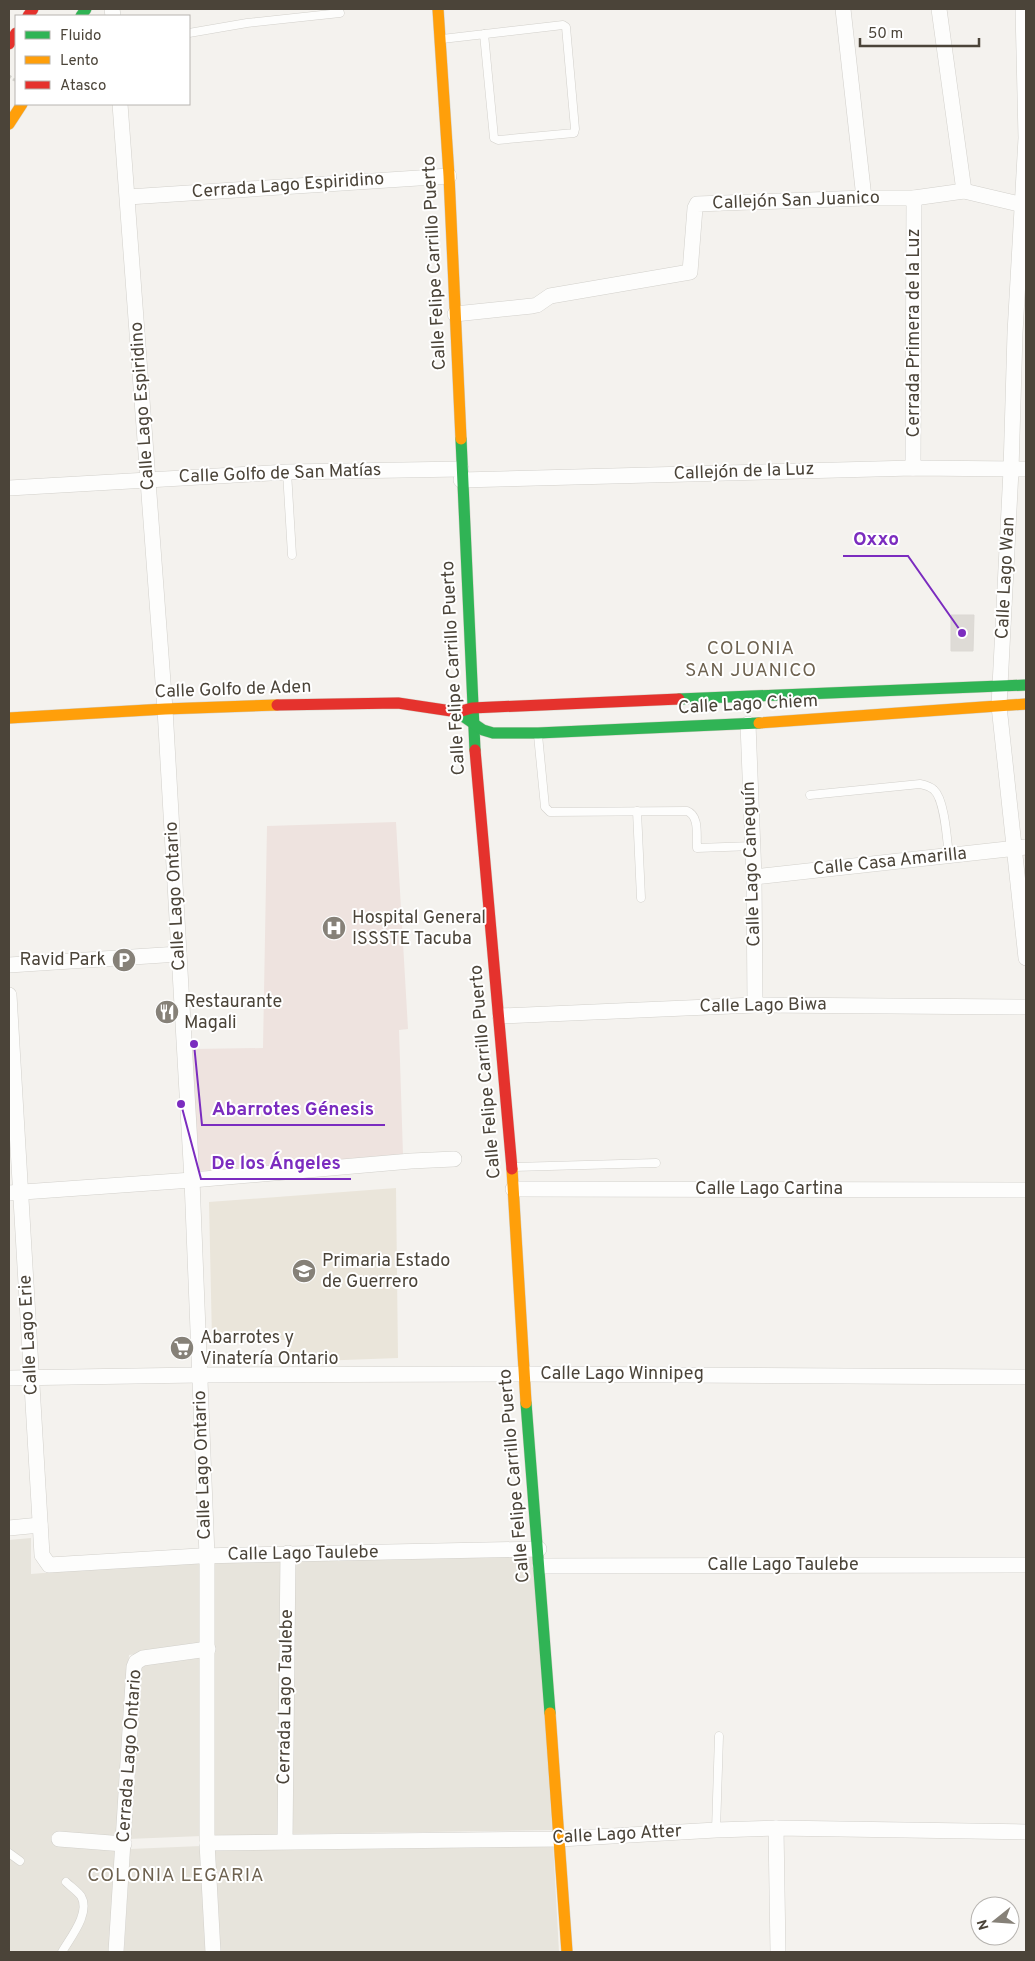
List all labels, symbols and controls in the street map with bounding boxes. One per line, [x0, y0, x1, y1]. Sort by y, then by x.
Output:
legend [15, 15, 190, 105]
scale bar [860, 15, 979, 47]
text: 50 m [868, 25, 903, 44]
text: Fluido [60, 27, 101, 46]
text: Lento [60, 52, 99, 71]
text: Atasco [60, 77, 106, 96]
street label: Calle Felipe Carrillo Puerto [418, 155, 452, 371]
street label: Cerrada Lago Espiridino [191, 168, 385, 204]
street label: Callejón San Juanico [712, 187, 880, 215]
street label: Cerrada Primera de la Luz [903, 229, 926, 437]
street label: Calle Lago Espiridino [126, 321, 160, 491]
street label: Callejón de la Luz [673, 458, 815, 486]
street label: Calle Golfo de San Matías [178, 459, 382, 489]
street label: Calle Lago Wan [991, 516, 1021, 640]
callout: Oxxo [843, 522, 908, 556]
text: Oxxo [853, 528, 899, 552]
street label: Calle Felipe Carrillo Puerto [437, 560, 471, 776]
district label: COLONIA SAN JUANICO [685, 637, 817, 683]
street label: Calle Golfo de Aden [154, 676, 312, 704]
street label: Calle Lago Chiem [677, 690, 819, 720]
street label: Calle Lago Caneguín [738, 781, 766, 947]
street label: Calle Lago Ontario [161, 821, 191, 971]
street label: Calle Casa Amarilla [812, 842, 968, 882]
place label: Hospital General ISSSTE Tacuba [352, 907, 486, 951]
hospital icon: Hospital General ISSSTE Tacuba [321, 915, 347, 941]
parking icon: Ravid Park [111, 947, 137, 973]
place label: Ravid Park [19, 949, 106, 972]
street label: Calle Felipe Carrillo Puerto [465, 964, 507, 1180]
place label: Restaurante Magali [184, 991, 282, 1035]
street label: Calle Lago Biwa [699, 993, 827, 1019]
restaurant icon: Restaurante Magali [154, 999, 180, 1025]
callout: Abarrotes Génesis [202, 1091, 385, 1125]
text: Abarrotes Génesis [212, 1098, 374, 1122]
callout: De los Ángeles [201, 1145, 351, 1179]
text: De los Ángeles [211, 1151, 341, 1176]
street label: Calle Lago Cartina [695, 1178, 843, 1201]
place label: Primaria Estado de Guerrero [322, 1250, 450, 1294]
school or university icon: Primaria Estado de Guerrero [291, 1258, 317, 1284]
street label: Calle Lago Erie [14, 1274, 44, 1396]
place label: Abarrotes y Vinatería Ontario [200, 1327, 338, 1371]
supermarket icon: Abarrotes y Vinatería Ontario [169, 1335, 195, 1361]
street label: Calle Lago Winnipeg [540, 1363, 704, 1386]
street label: Calle Felipe Carrillo Puerto [494, 1368, 536, 1584]
street label: Calle Lago Ontario [189, 1390, 217, 1540]
street label: Calle Lago Taulebe [227, 1541, 379, 1567]
street label: Calle Lago Taulebe [707, 1554, 859, 1577]
street label: Cerrada Lago Taulebe [273, 1609, 299, 1785]
street label: Cerrada Lago Ontario [112, 1669, 148, 1843]
street label: Calle Lago Atter [552, 1820, 682, 1850]
district label: COLONIA LEGARIA [87, 1864, 265, 1888]
north arrow [970, 1896, 1020, 1946]
text: N [974, 1917, 994, 1932]

